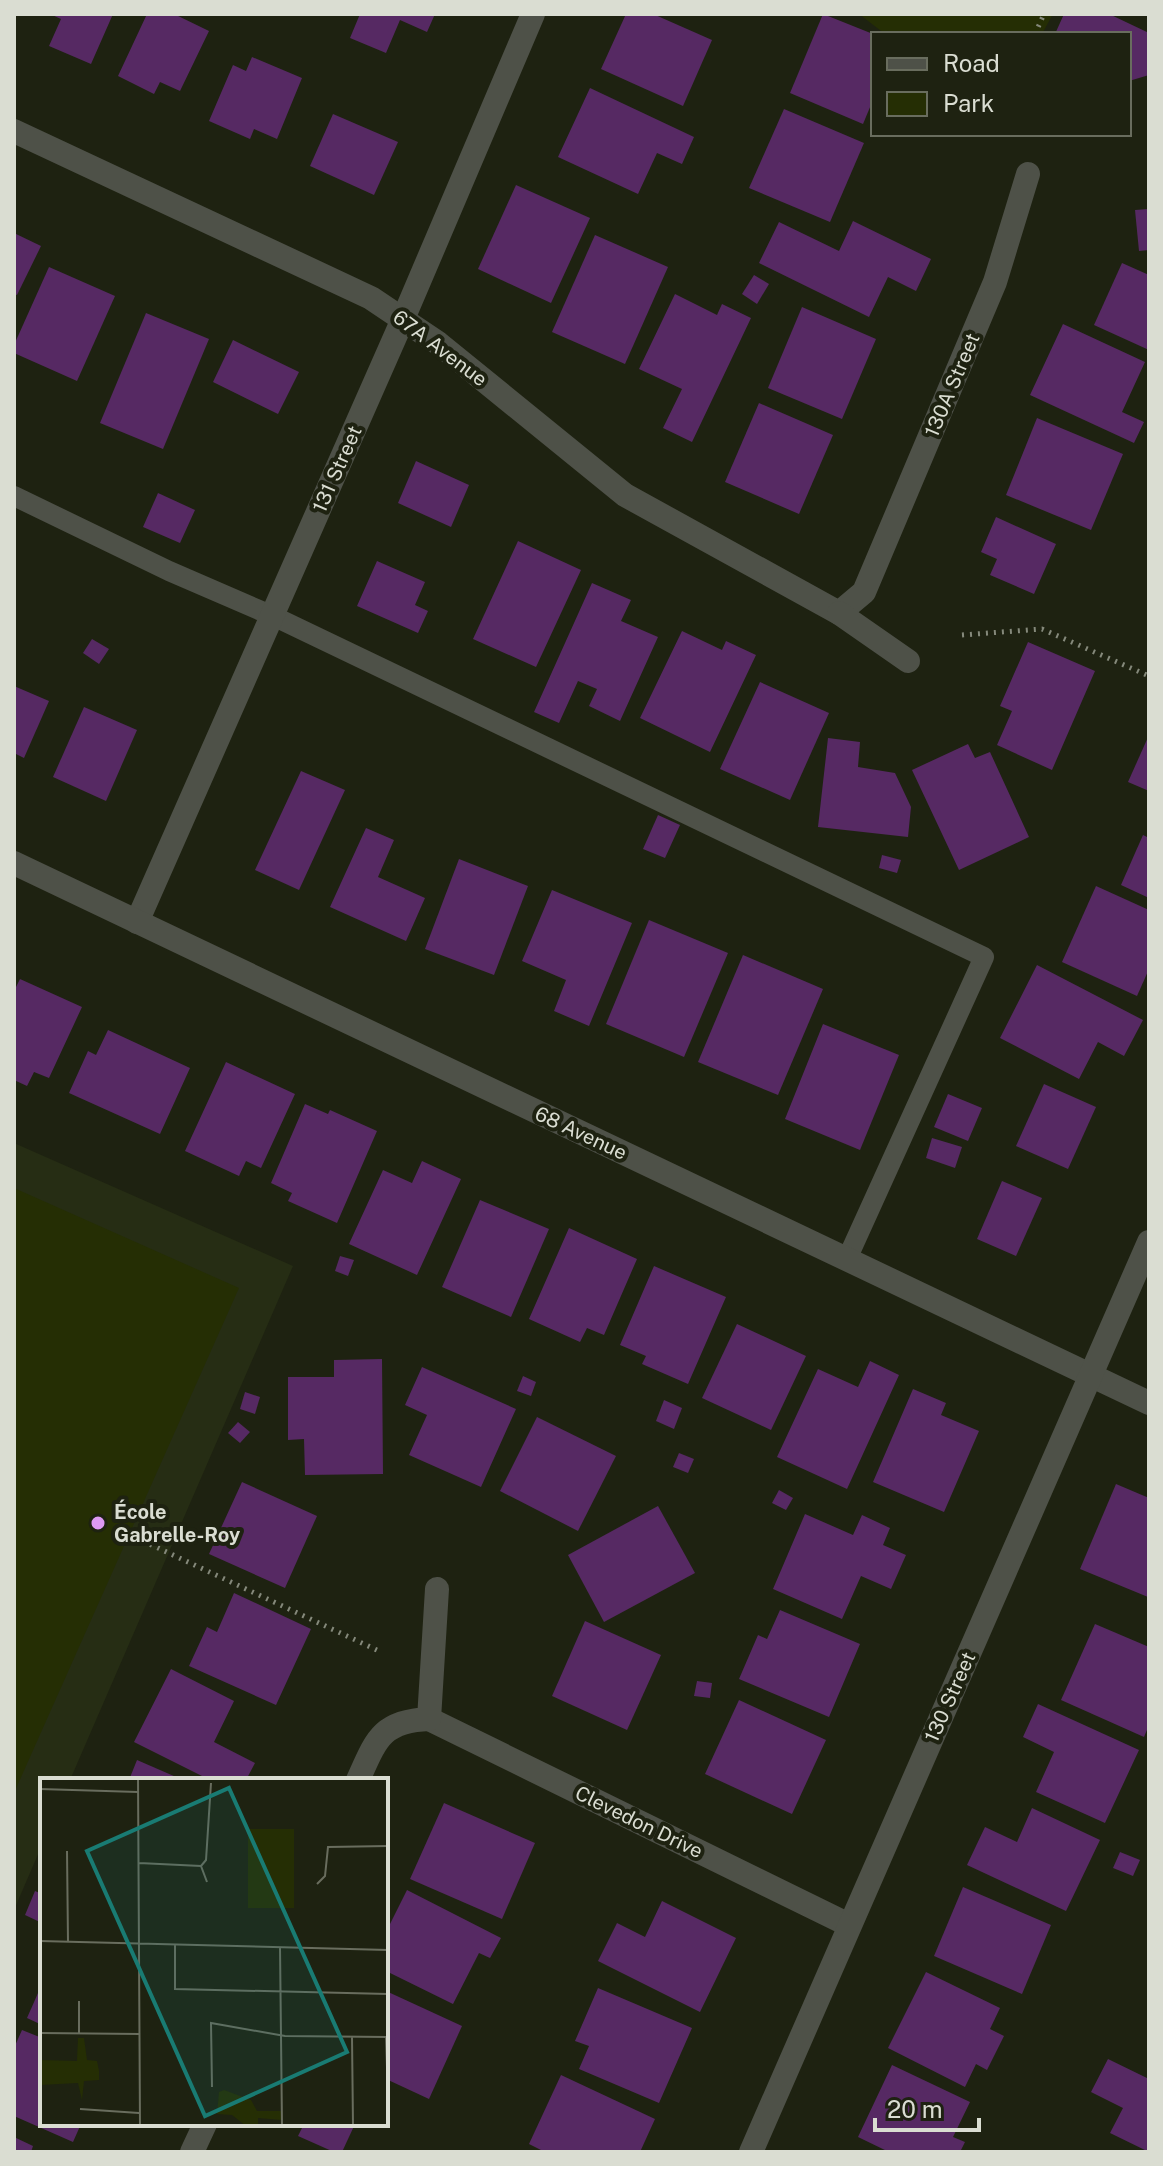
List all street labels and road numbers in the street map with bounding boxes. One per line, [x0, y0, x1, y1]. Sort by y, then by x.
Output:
street label: 67A Avenue [388, 305, 492, 391]
street label: 130A Street [919, 330, 985, 440]
street label: 131 Street [307, 422, 367, 516]
street label: 68 Avenue [531, 1101, 631, 1165]
street label: 130 Street [919, 1648, 981, 1746]
street label: Clevedon Drive [571, 1781, 707, 1863]

